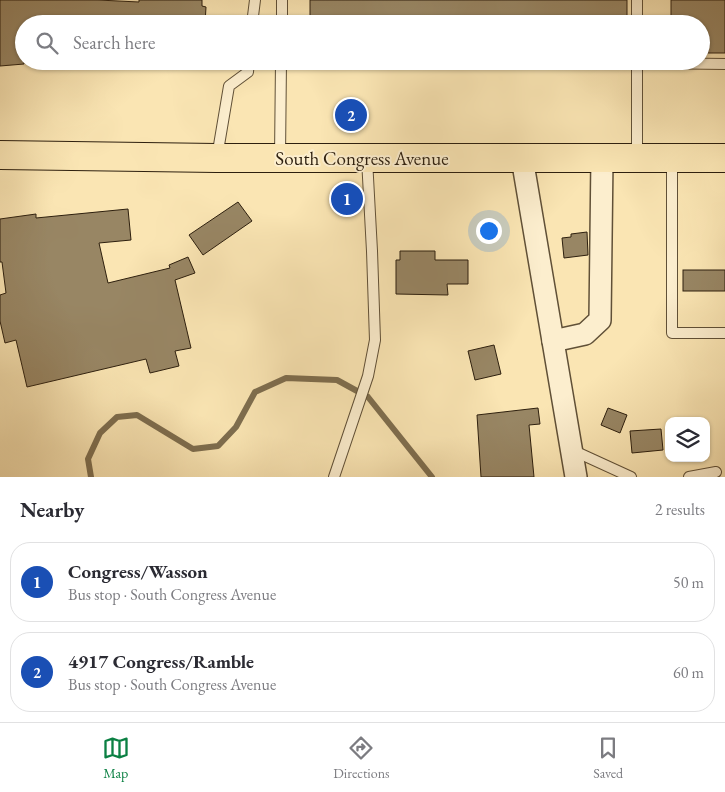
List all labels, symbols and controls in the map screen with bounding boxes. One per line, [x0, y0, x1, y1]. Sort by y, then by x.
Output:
search box [15, 15, 710, 70]
icon: search [33, 29, 61, 57]
text: Search here [73, 30, 155, 55]
pin: 2 [335, 96, 367, 134]
street label: South Congress Avenue [275, 146, 449, 171]
pin: 1 [331, 180, 363, 218]
your location [476, 218, 502, 244]
map controls [665, 417, 710, 462]
button: layers [665, 417, 710, 462]
text: Nearby [20, 496, 84, 523]
text: 2 results [655, 499, 705, 520]
text: Congress/Wasson [68, 559, 208, 584]
text: 1 [33, 572, 41, 593]
text: 50 m [673, 572, 704, 593]
text: Bus stop · South Congress Avenue [68, 584, 276, 605]
text: 4917 Congress/Ramble [68, 649, 254, 674]
text: 2 [33, 662, 41, 683]
text: 60 m [673, 662, 704, 683]
text: Bus stop · South Congress Avenue [68, 674, 276, 695]
tab: Map [102, 734, 130, 782]
tab: Directions [333, 734, 390, 782]
tab: Saved [593, 734, 623, 782]

